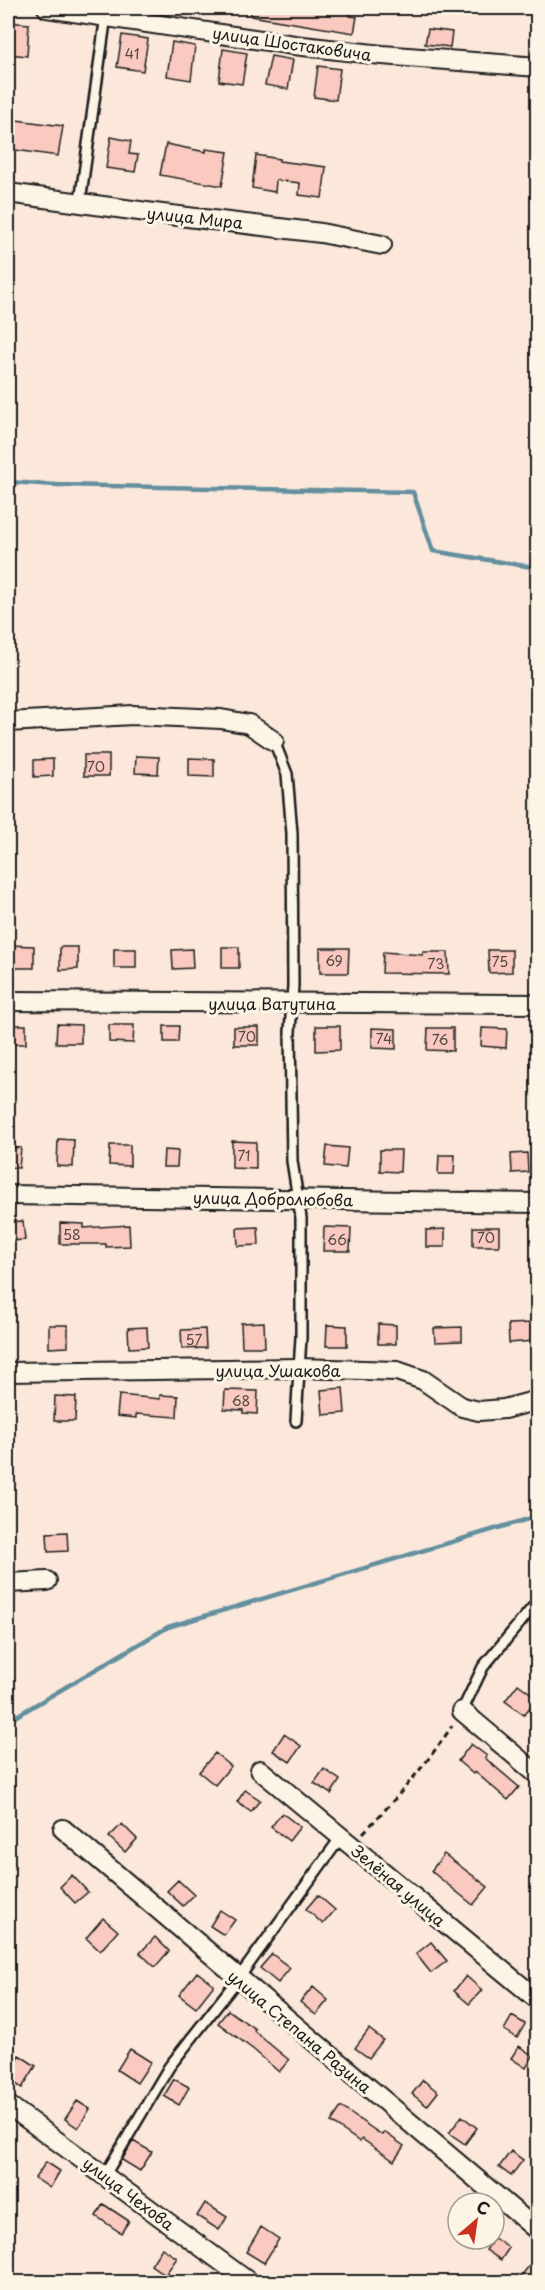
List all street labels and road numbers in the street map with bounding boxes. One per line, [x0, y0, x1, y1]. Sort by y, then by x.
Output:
street label: улица Шостаковича [211, 20, 373, 66]
street label: улица Мира [146, 200, 244, 234]
street label: улица Ватутина [208, 991, 336, 1015]
street label: улица Добролюбова [193, 1185, 353, 1211]
street label: улица Ушакова [215, 1358, 341, 1382]
street label: Зелёная улица [347, 1838, 451, 1932]
street label: улица Степана Разина [223, 1964, 377, 2098]
street label: улица Чехова [78, 2151, 180, 2235]

